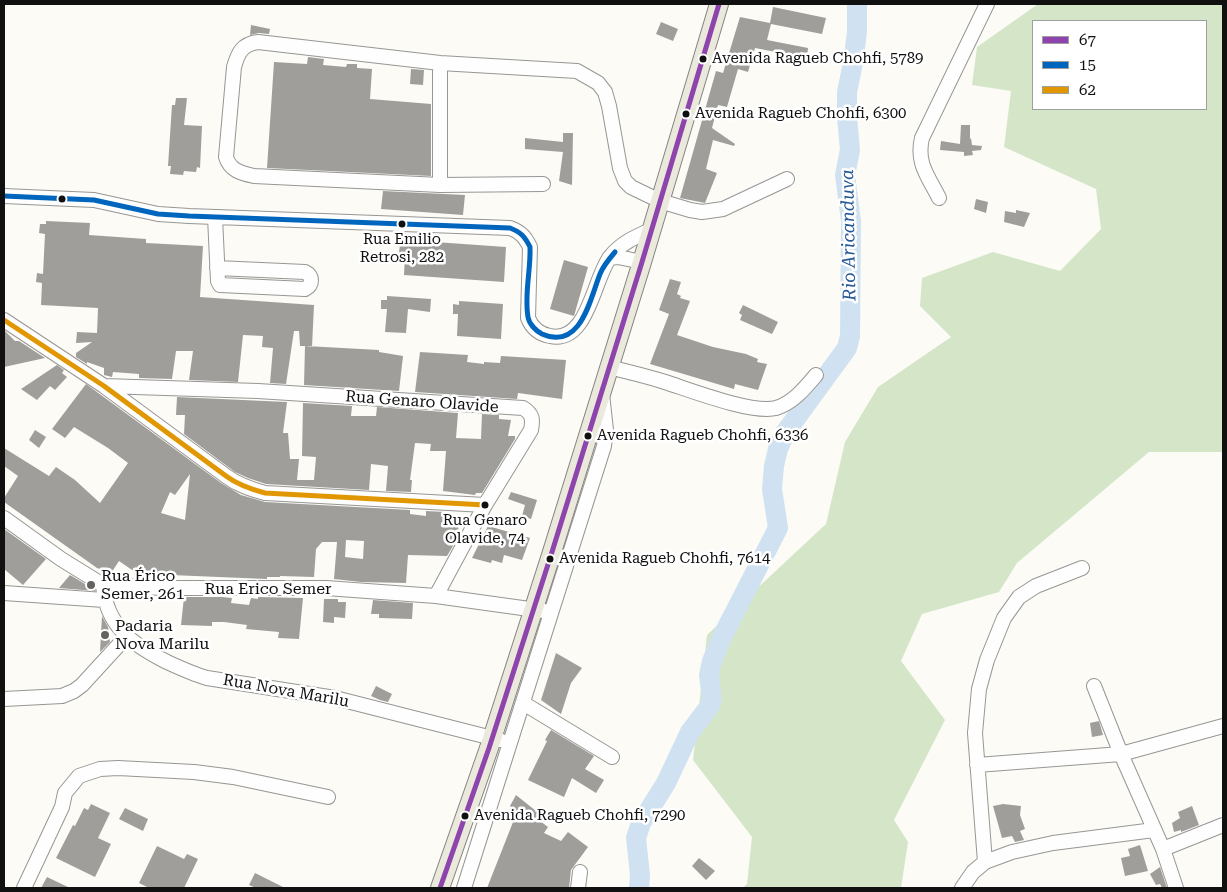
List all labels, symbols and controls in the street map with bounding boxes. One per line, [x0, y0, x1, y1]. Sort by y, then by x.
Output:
legend [1032, 20, 1207, 110]
text: 67 [1079, 31, 1096, 49]
place label: Avenida Ragueb Chohfi, 5789 [712, 50, 924, 68]
marker: Avenida Ragueb Chohfi, 5789 [698, 54, 708, 64]
text: 15 [1079, 56, 1096, 74]
text: 62 [1079, 81, 1096, 99]
place label: Avenida Ragueb Chohfi, 6300 [695, 105, 907, 123]
marker: Avenida Ragueb Chohfi, 6300 [681, 109, 691, 119]
water label: Rio Aricanduva [837, 169, 861, 301]
unlabelled marker [57, 194, 67, 204]
marker: Rua Emilio Retrosi, 282 [397, 219, 407, 229]
place label: Rua Emilio Retrosi, 282 [360, 231, 444, 266]
street label: Rua Genaro Olavide [345, 387, 499, 417]
place label: Avenida Ragueb Chohfi, 6336 [597, 427, 809, 445]
marker: Avenida Ragueb Chohfi, 6336 [583, 431, 593, 441]
marker: Rua Genaro Olavide, 74 [480, 500, 490, 510]
place label: Rua Genaro Olavide, 74 [443, 512, 527, 547]
place label: Avenida Ragueb Chohfi, 7614 [559, 550, 771, 568]
marker: Avenida Ragueb Chohfi, 7614 [545, 554, 555, 564]
place label: Rua Érico Semer, 261 [101, 566, 185, 604]
marker: Rua Érico Semer, 261 [85, 579, 97, 591]
street label: Rua Erico Semer [204, 579, 332, 599]
place label: Padaria Nova Marilu [115, 616, 209, 654]
marker: Padaria Nova Marilu [99, 629, 111, 641]
street label: Rua Nova Marilu [221, 670, 351, 712]
place label: Avenida Ragueb Chohfi, 7290 [474, 807, 686, 825]
marker: Avenida Ragueb Chohfi, 7290 [460, 811, 470, 821]

